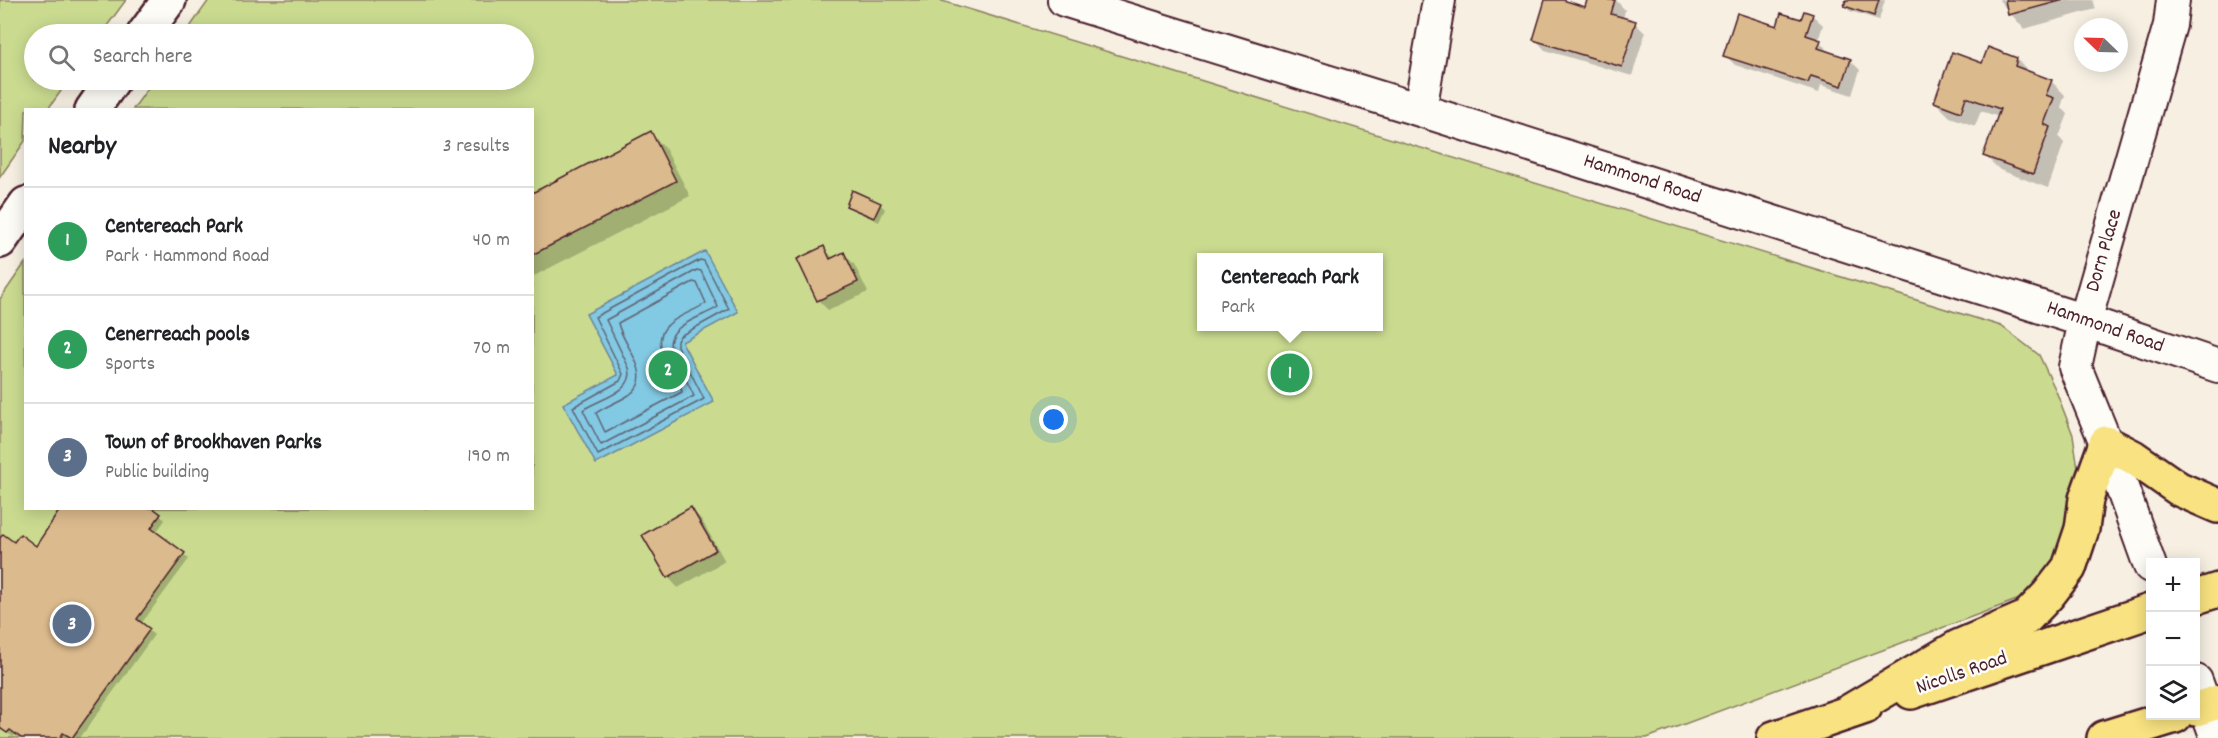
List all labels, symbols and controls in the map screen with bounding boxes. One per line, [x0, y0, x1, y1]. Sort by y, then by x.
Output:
north arrow [2074, 18, 2128, 72]
search box [24, 24, 534, 90]
icon: search [45, 41, 78, 74]
text: Search here [93, 42, 192, 73]
text: Nearby [48, 129, 116, 166]
text: 3 results [443, 133, 510, 161]
street label: Hammond Road [1579, 147, 1705, 213]
street label: Dorn Place [2079, 206, 2131, 296]
text: Centereach Park [105, 212, 243, 243]
text: 1 [65, 227, 70, 255]
text: 40 m [472, 227, 510, 255]
text: Park · Hammond Road [105, 243, 269, 271]
popup [1197, 253, 1383, 331]
text: Centereach Park [1221, 263, 1359, 294]
text: Park [1221, 294, 1255, 322]
street label: Hammond Road [2042, 294, 2168, 362]
text: Cenerreach pools [105, 320, 250, 351]
text: 2 [63, 335, 72, 363]
text: 70 m [473, 335, 510, 363]
pin: 2 [648, 348, 688, 392]
pin: 1 [1270, 350, 1310, 395]
text: Sports [105, 351, 155, 379]
your location [1039, 405, 1068, 434]
text: Town of Brookhaven Parks [105, 428, 322, 459]
text: 3 [63, 443, 72, 471]
text: 190 m [467, 443, 510, 471]
text: Public building [105, 459, 209, 487]
map controls [2146, 558, 2200, 720]
button: + [2146, 558, 2200, 612]
pin: 3 [52, 602, 92, 646]
button: − [2146, 612, 2200, 666]
street label: Nicolls Road [1912, 644, 2012, 704]
button: layers [2146, 666, 2200, 720]

